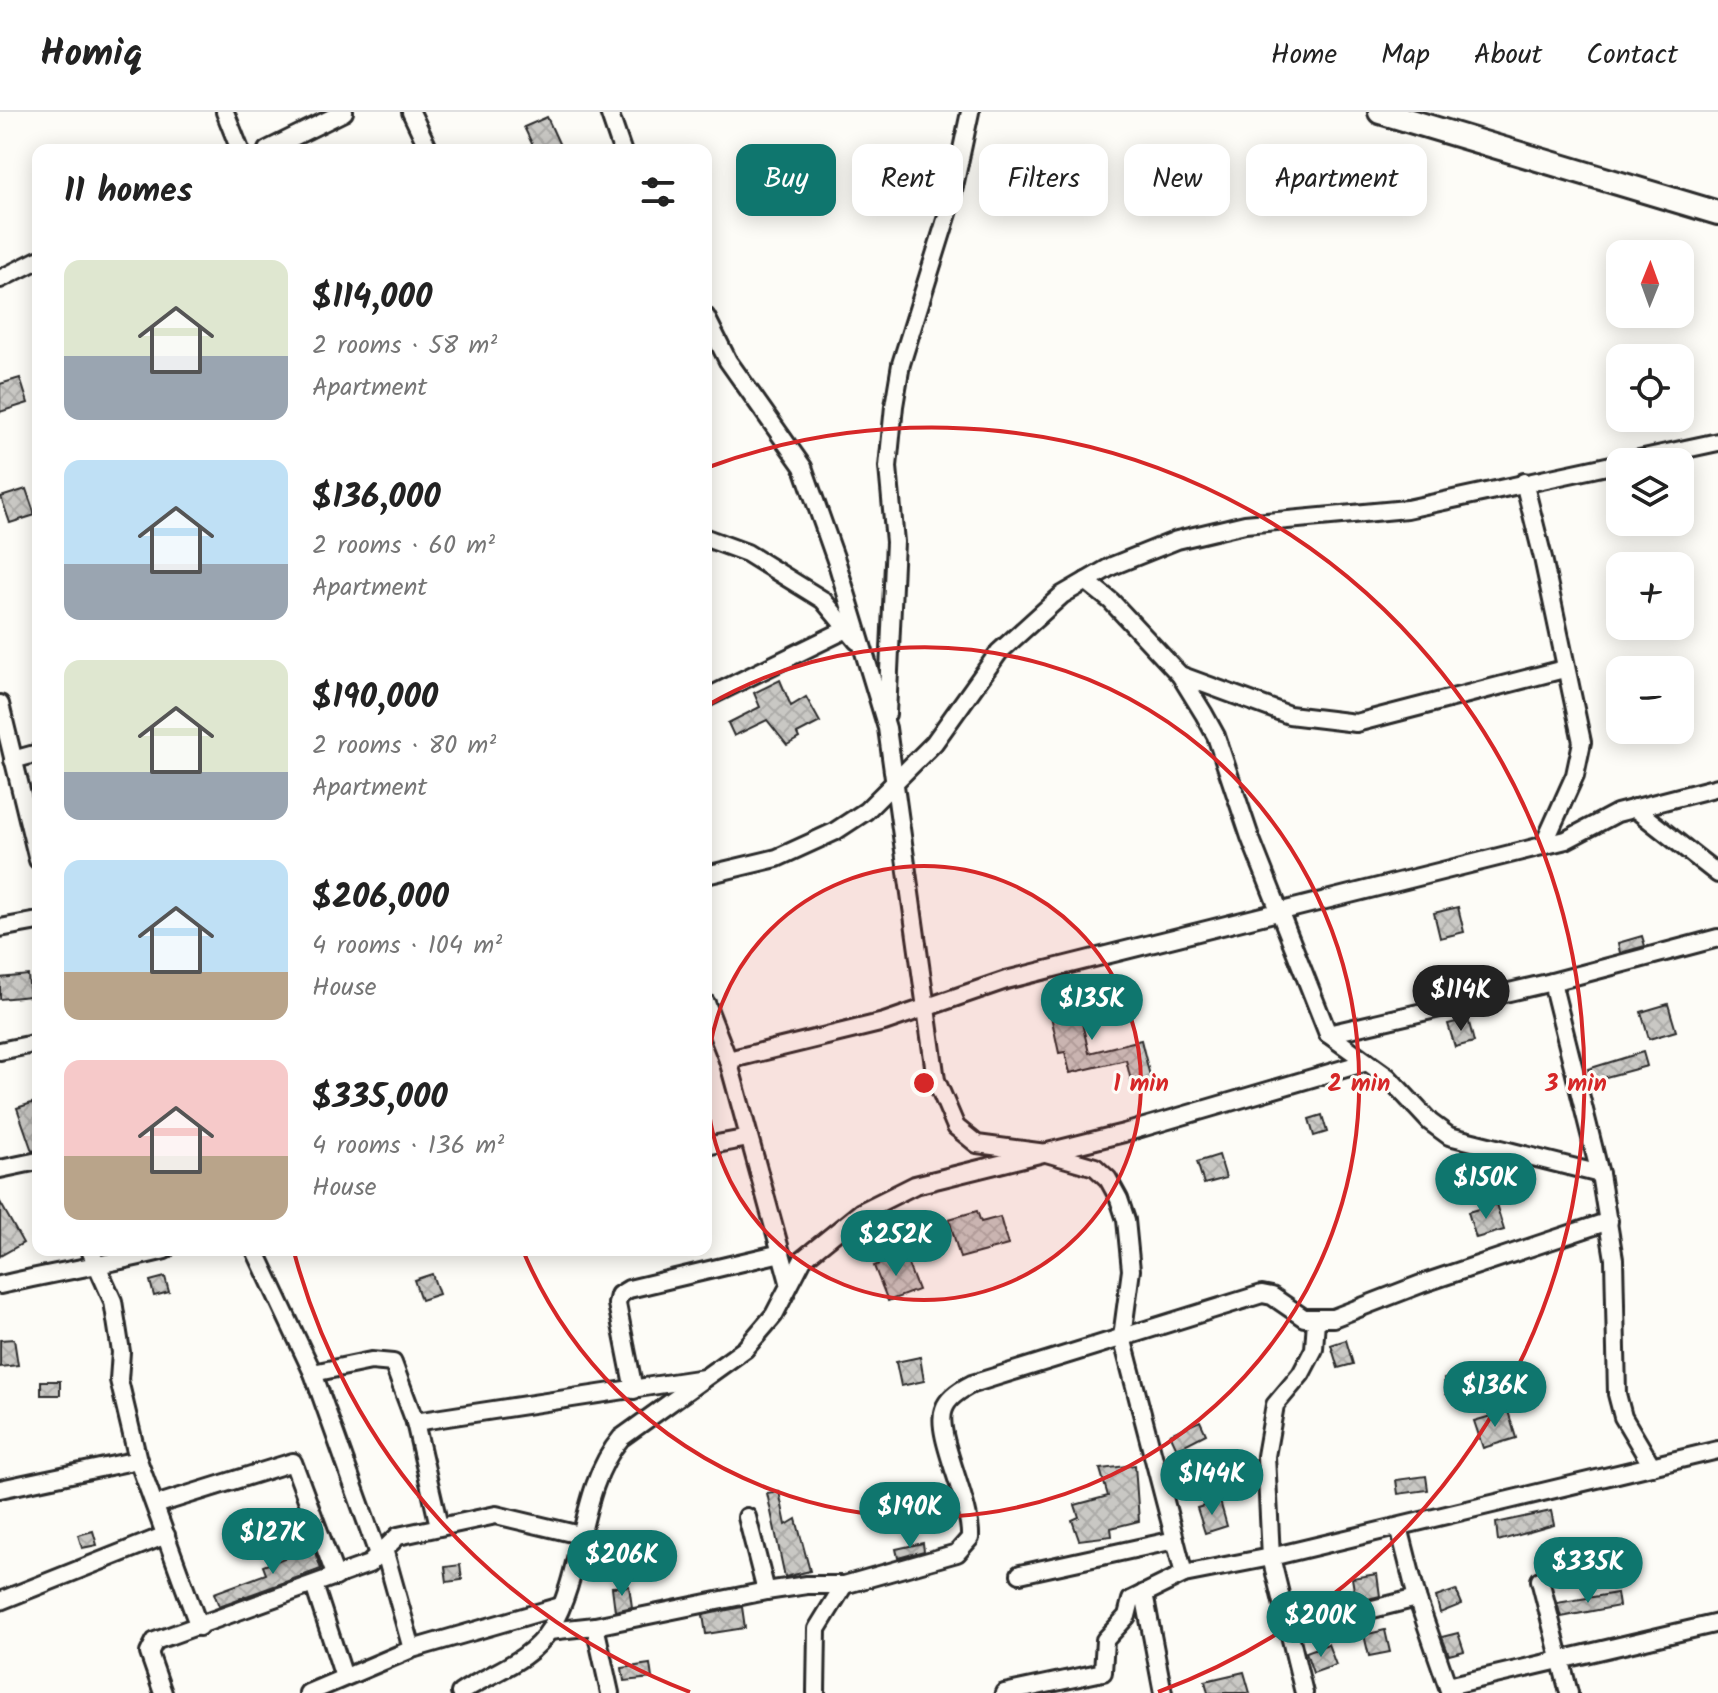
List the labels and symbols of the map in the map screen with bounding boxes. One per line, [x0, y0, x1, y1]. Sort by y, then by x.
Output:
north arrow [1606, 240, 1694, 328]
pin: $114K [1405, 965, 1517, 1033]
pin: $135K [1036, 974, 1148, 1042]
text: 1 min [1113, 1065, 1169, 1104]
text: 2 min [1328, 1065, 1390, 1104]
text: 3 min [1544, 1065, 1607, 1104]
centre of rings [910, 1069, 938, 1097]
pin: $150K [1430, 1153, 1542, 1221]
pin: $252K [840, 1210, 952, 1278]
pin: $136K [1439, 1361, 1551, 1429]
pin: $144K [1156, 1449, 1268, 1517]
pin: $190K [854, 1482, 966, 1550]
pin: $127K [217, 1508, 329, 1576]
pin: $206K [566, 1530, 678, 1598]
pin: $335K [1532, 1537, 1644, 1605]
pin: $200K [1265, 1591, 1377, 1659]

